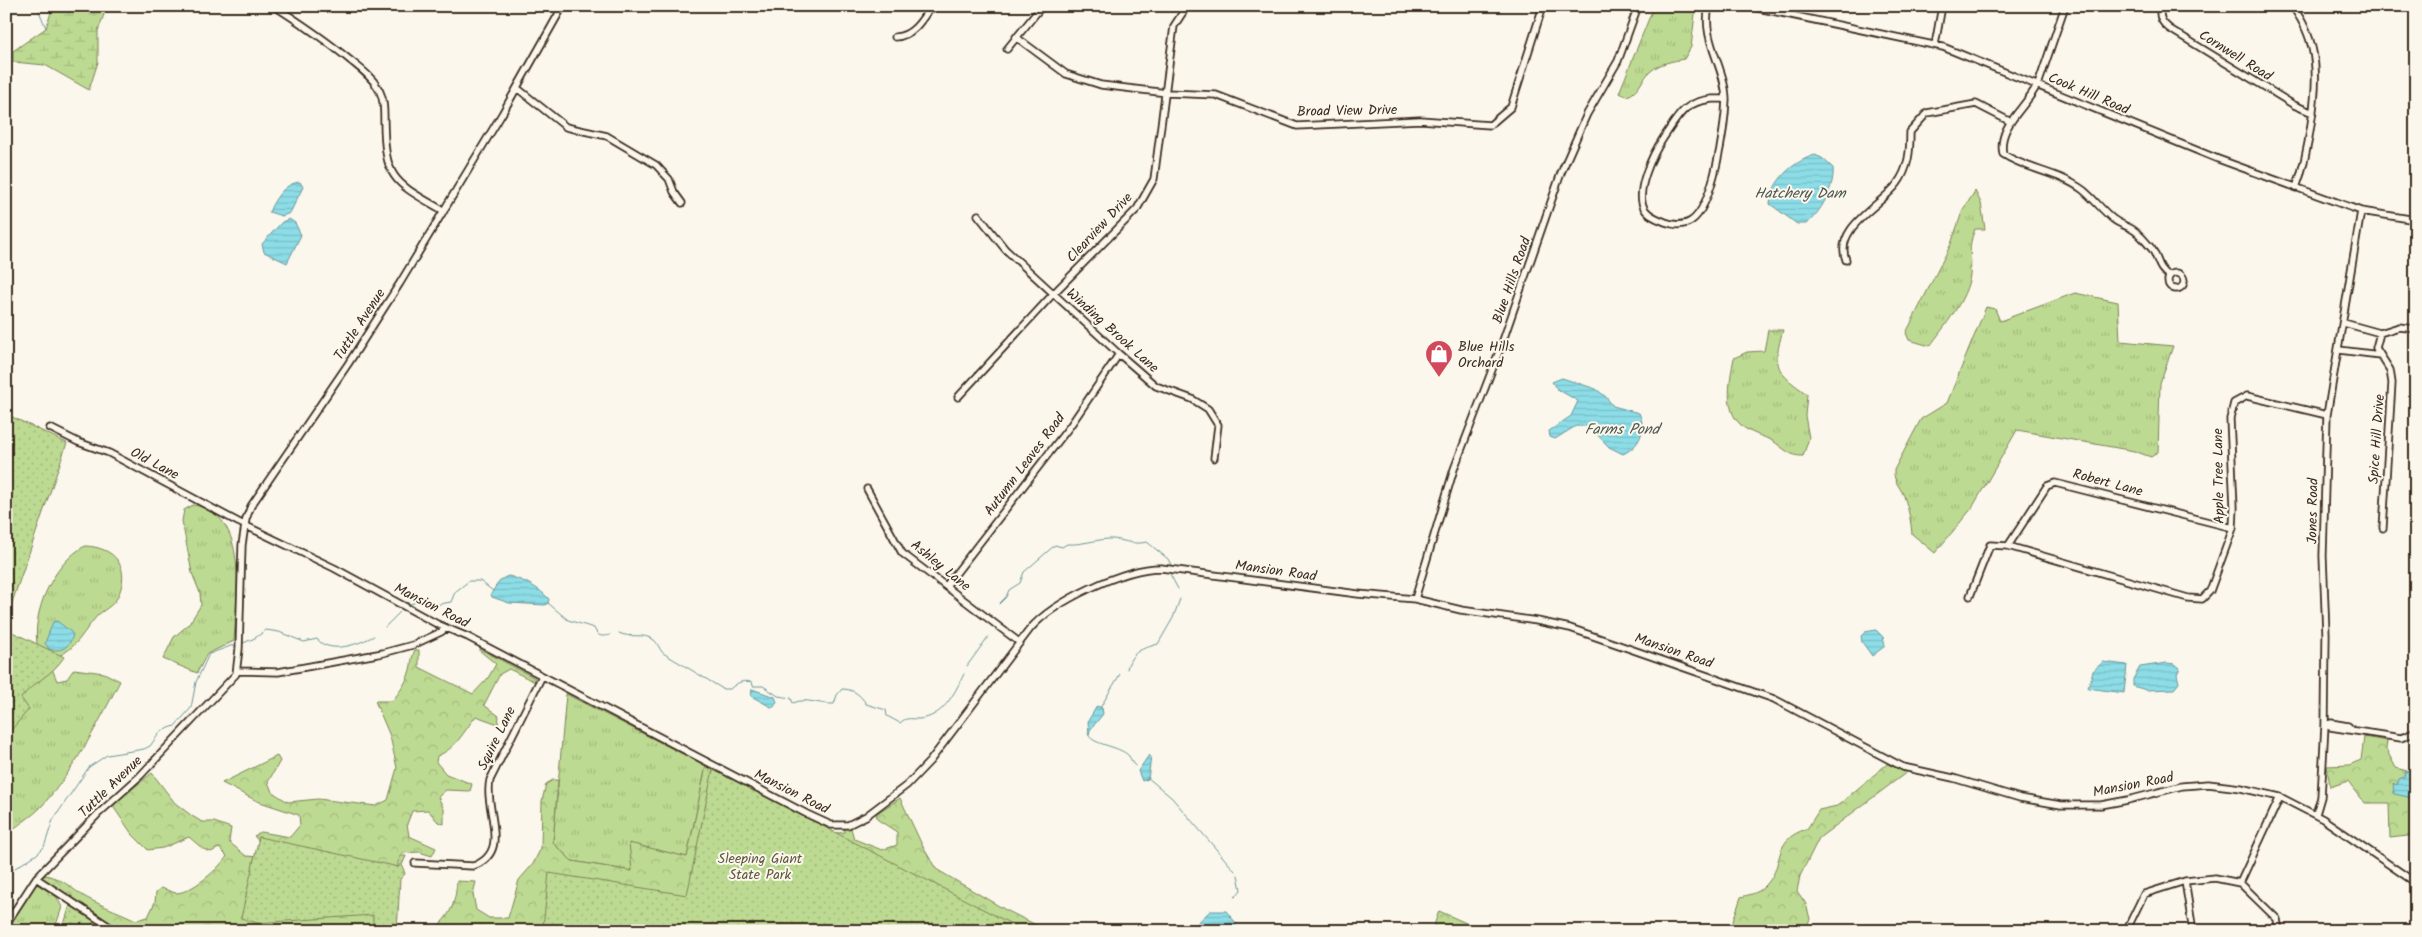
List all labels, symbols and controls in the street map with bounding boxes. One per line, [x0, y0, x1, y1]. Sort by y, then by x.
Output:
street label: Cornwell Road [2194, 25, 2277, 88]
street label: Cook Hill Road [2044, 67, 2134, 121]
street label: Broad View Drive [1297, 99, 1398, 123]
water label: Hatchery Dam [1754, 182, 1847, 206]
street label: Clearview Drive [1061, 187, 1139, 268]
street label: Blue Hills Road [1487, 233, 1537, 327]
street label: Winding Brook Lane [1061, 283, 1164, 379]
street label: Tuttle Avenue [328, 284, 392, 365]
place label: Blue Hills Orchard [1458, 336, 1515, 374]
shop icon: Blue Hills Orchard [1424, 339, 1454, 378]
street label: Spice Hill Drive [2363, 393, 2391, 485]
street label: Autumn Leaves Road [979, 408, 1072, 521]
water label: Farms Pond [1585, 418, 1663, 442]
street label: Apple Tree Lane [2207, 427, 2231, 524]
street label: Old Lane [126, 442, 184, 486]
street label: Robert Lane [2070, 463, 2146, 503]
street label: Jones Road [2301, 477, 2325, 544]
street label: Ashley Lane [906, 535, 976, 597]
street label: Mansion Road [1234, 554, 1319, 588]
street label: Mansion Road [390, 578, 474, 635]
street label: Mansion Road [1631, 627, 1717, 675]
street label: Squire Lane [472, 702, 522, 774]
street label: Tuttle Avenue [74, 750, 148, 823]
street label: Mansion Road [750, 764, 834, 821]
street label: Mansion Road [2091, 766, 2176, 804]
park label: Sleeping Giant State Park [718, 848, 803, 886]

